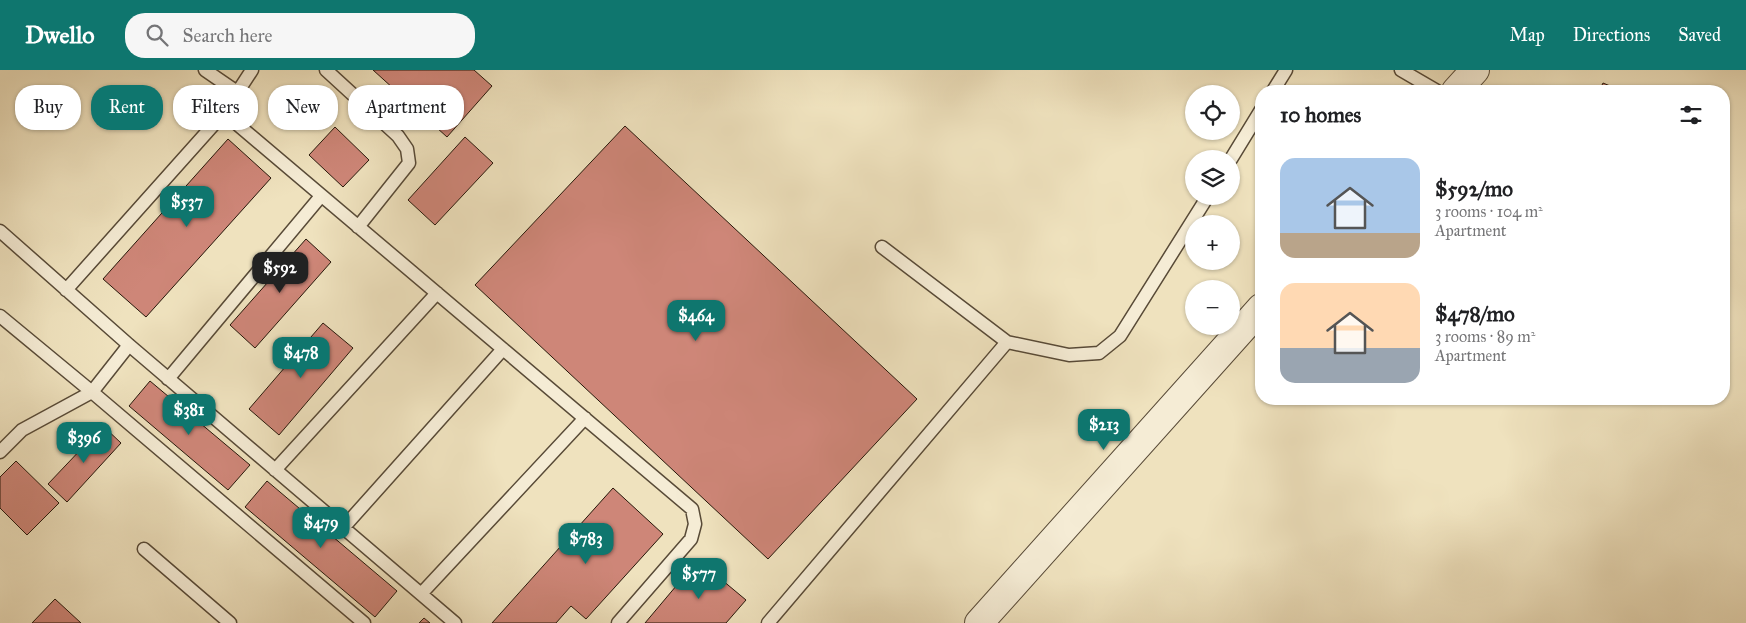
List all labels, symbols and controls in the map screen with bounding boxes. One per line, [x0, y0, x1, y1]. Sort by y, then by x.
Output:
search box [125, 13, 475, 58]
text: Dwello [25, 20, 95, 50]
icon: search [143, 21, 171, 49]
text: Search here [183, 24, 273, 47]
text: Map [1509, 24, 1545, 46]
text: Directions [1573, 24, 1650, 46]
text: Saved [1678, 24, 1721, 46]
chip: Buy [15, 85, 81, 130]
chip: Rent [91, 85, 163, 130]
chip: Filters [173, 85, 258, 130]
chip: New [268, 85, 338, 130]
chip: Apartment [348, 85, 464, 130]
map controls [1185, 85, 1240, 335]
button: locate [1185, 85, 1240, 140]
icon: filters [1677, 101, 1705, 129]
text: 10 homes [1280, 102, 1361, 128]
button: layers [1185, 150, 1240, 205]
text: $592/mo [1435, 176, 1513, 202]
icon: home [1320, 178, 1380, 238]
pin: $537 [157, 186, 217, 228]
text: $537 [171, 192, 203, 211]
text: 3 rooms · 104 m² [1435, 202, 1543, 221]
button: + [1185, 215, 1240, 270]
text: Apartment [1435, 221, 1507, 240]
pin: $592 [250, 252, 310, 294]
text: $592 [263, 258, 297, 277]
button: − [1185, 280, 1240, 335]
pin: $464 [666, 300, 726, 342]
text: $478/mo [1435, 301, 1515, 327]
icon: home [1320, 303, 1380, 363]
text: $464 [678, 306, 714, 325]
text: 3 rooms · 89 m² [1435, 327, 1535, 346]
pin: $478 [271, 336, 331, 379]
text: $478 [284, 343, 318, 362]
text: Apartment [1435, 346, 1507, 365]
pin: $381 [159, 394, 219, 436]
text: $381 [174, 400, 204, 419]
pin: $213 [1074, 408, 1134, 451]
text: $213 [1089, 415, 1119, 434]
pin: $396 [54, 422, 114, 464]
text: $396 [68, 428, 100, 447]
pin: $479 [291, 506, 351, 549]
text: $479 [304, 513, 338, 532]
pin: $783 [556, 522, 616, 565]
text: $783 [569, 529, 603, 548]
pin: $577 [669, 558, 729, 600]
text: $577 [682, 564, 716, 583]

